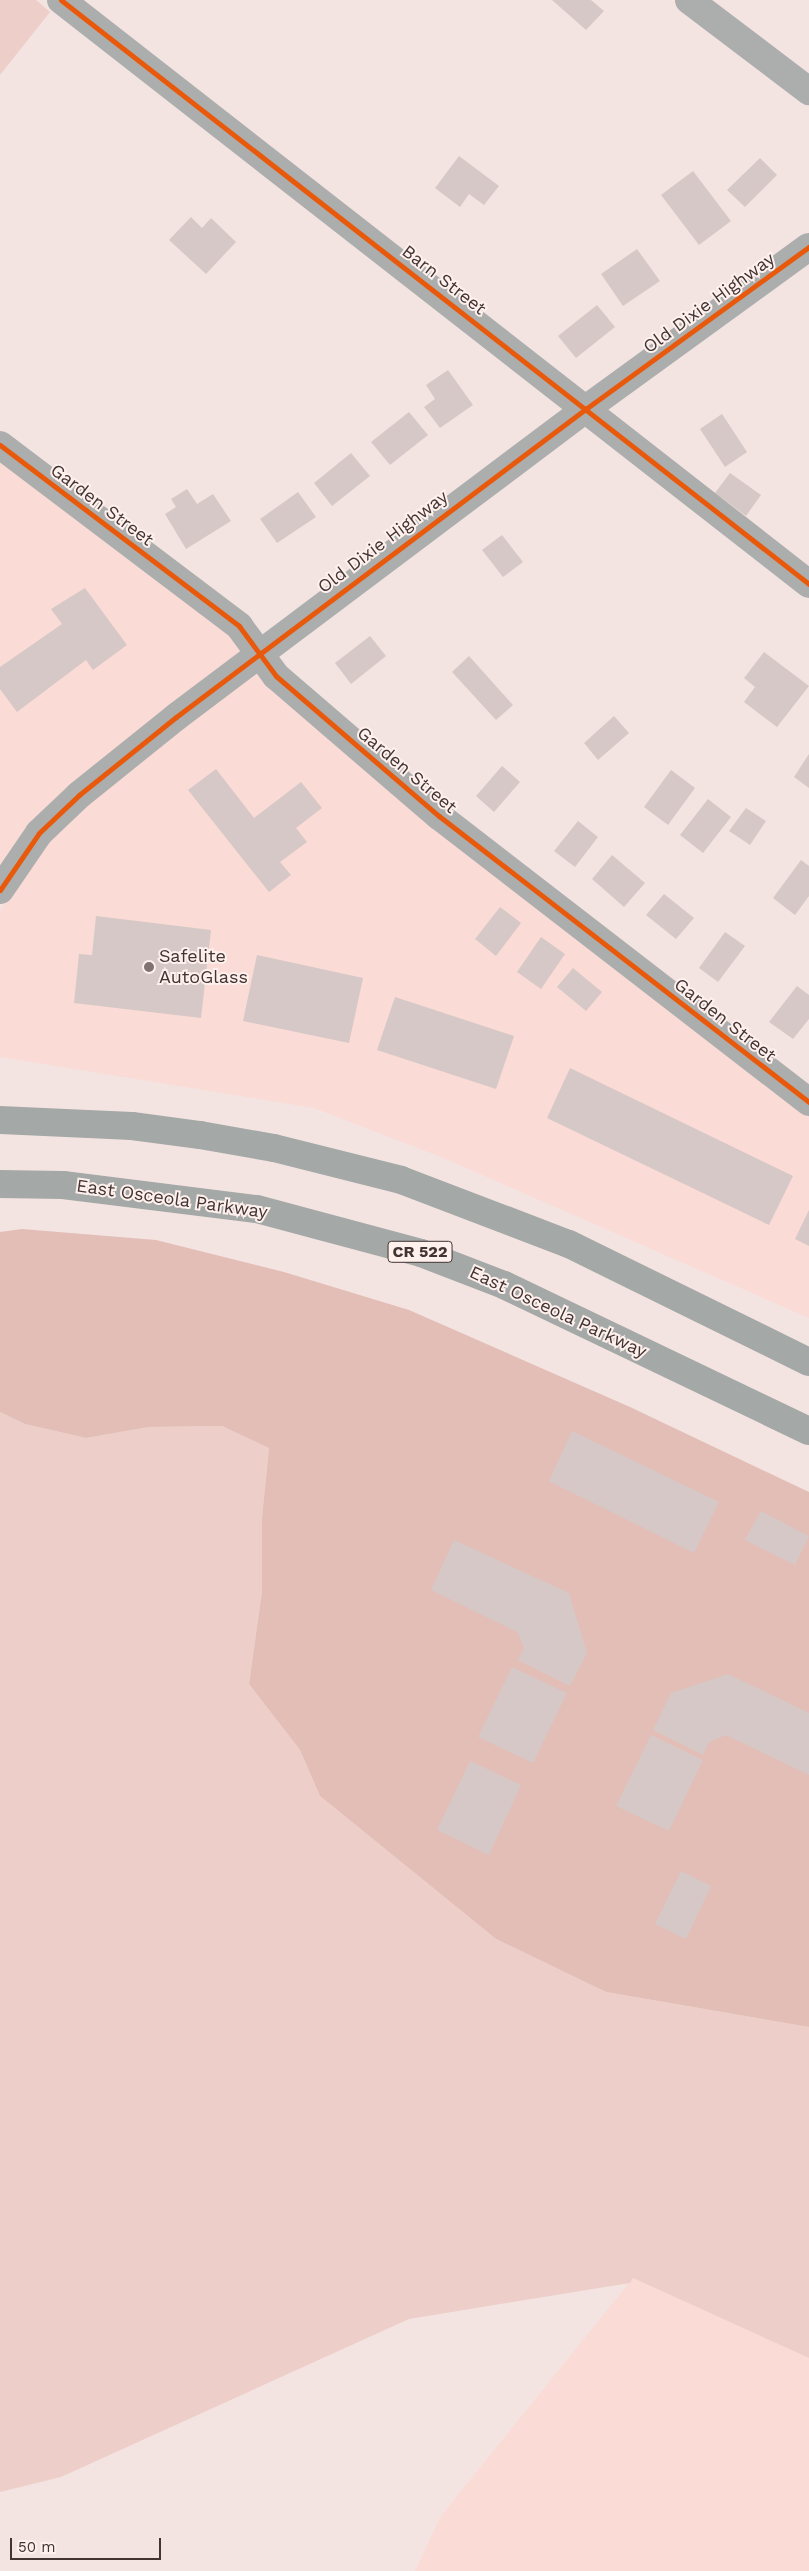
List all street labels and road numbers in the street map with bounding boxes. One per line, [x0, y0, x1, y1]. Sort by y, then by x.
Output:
street label: Barn Street [398, 240, 490, 320]
street label: Old Dixie Highway [639, 248, 779, 358]
street label: Garden Street [46, 459, 158, 551]
street label: Old Dixie Highway [314, 486, 452, 598]
street label: Garden Street [353, 722, 461, 818]
street label: Garden Street [670, 974, 780, 1066]
street label: East Osceola Parkway [75, 1175, 269, 1223]
road number: CR 522 [388, 1238, 452, 1266]
street label: East Osceola Parkway [466, 1261, 650, 1363]

